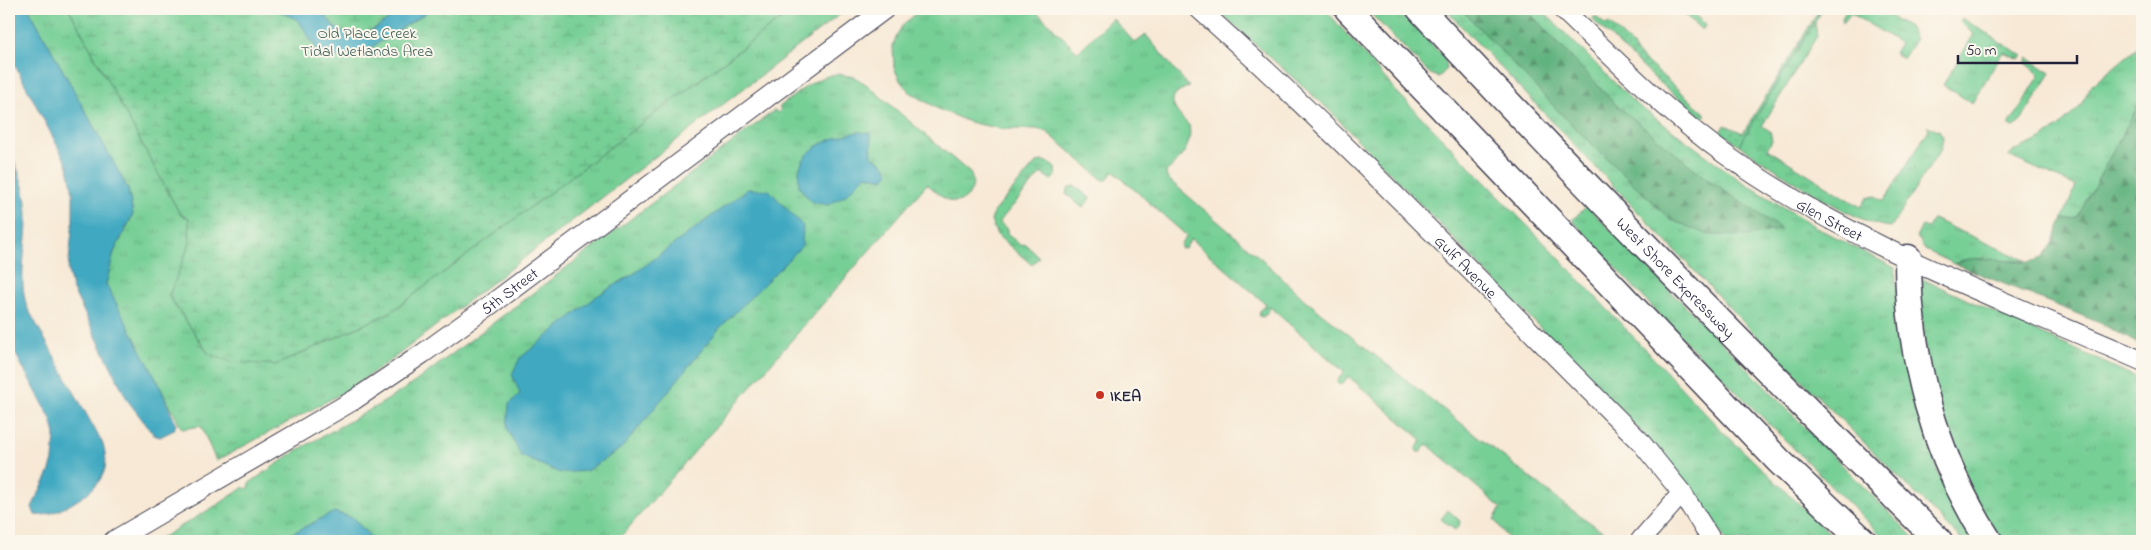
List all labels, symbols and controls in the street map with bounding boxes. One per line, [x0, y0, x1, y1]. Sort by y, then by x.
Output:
park label: Old Place Creek Tidal Wetlands Area [301, 22, 433, 64]
scale bar [1958, 32, 2077, 64]
text: 50 m [1966, 40, 1997, 62]
street label: Glen Street [1791, 193, 1867, 249]
street label: West Shore Expressway [1610, 212, 1740, 345]
street label: Gulf Avenue [1428, 230, 1503, 306]
street label: 5th Street [477, 262, 545, 322]
place label: IKEA [1110, 385, 1141, 409]
marker: IKEA [1094, 389, 1106, 401]

